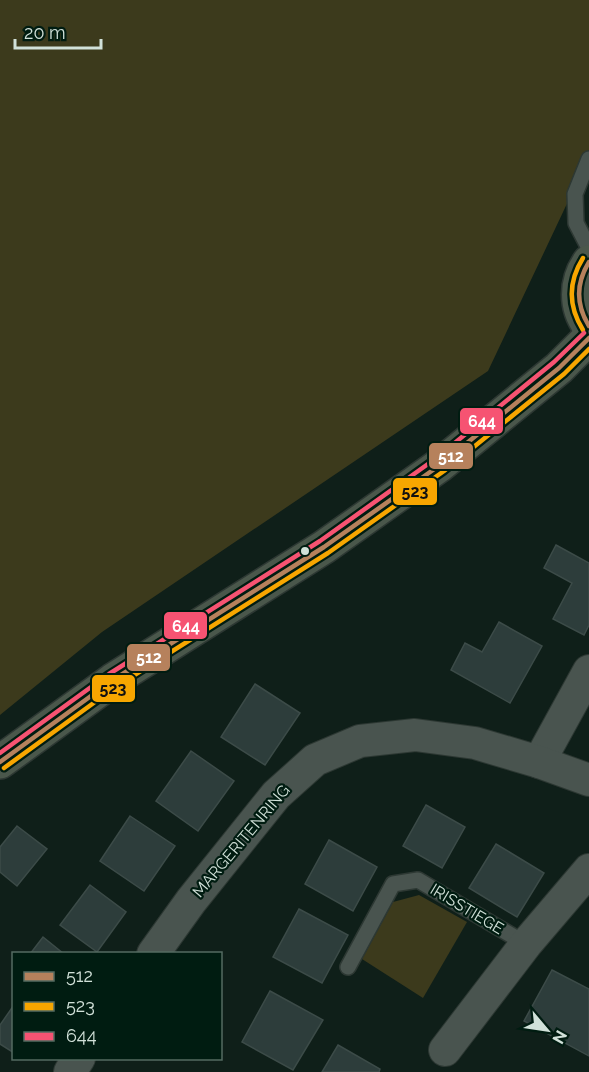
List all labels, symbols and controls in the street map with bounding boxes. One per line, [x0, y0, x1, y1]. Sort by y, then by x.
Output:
scale bar [15, 12, 100, 50]
text: 20 m [24, 22, 66, 43]
line badge: 644 [459, 407, 504, 435]
text: 644 [468, 412, 496, 431]
line badge: 512 [428, 442, 474, 470]
text: 512 [438, 447, 464, 466]
line badge: 523 [392, 477, 438, 506]
text: 523 [402, 482, 428, 501]
unlabelled marker [299, 545, 311, 557]
line badge: 644 [163, 611, 208, 640]
text: 644 [172, 617, 200, 636]
line badge: 512 [126, 643, 171, 672]
text: 512 [136, 648, 162, 667]
line badge: 523 [91, 674, 136, 703]
text: 523 [100, 679, 126, 698]
street label: MARGERITENRING [188, 781, 294, 901]
street label: IRISSTIEGE [427, 880, 507, 938]
legend [12, 952, 222, 1060]
text: 512 [66, 965, 93, 986]
text: 523 [66, 995, 95, 1016]
north arrow [517, 1000, 577, 1060]
text: 644 [66, 1025, 97, 1046]
text: N [548, 1027, 571, 1047]

